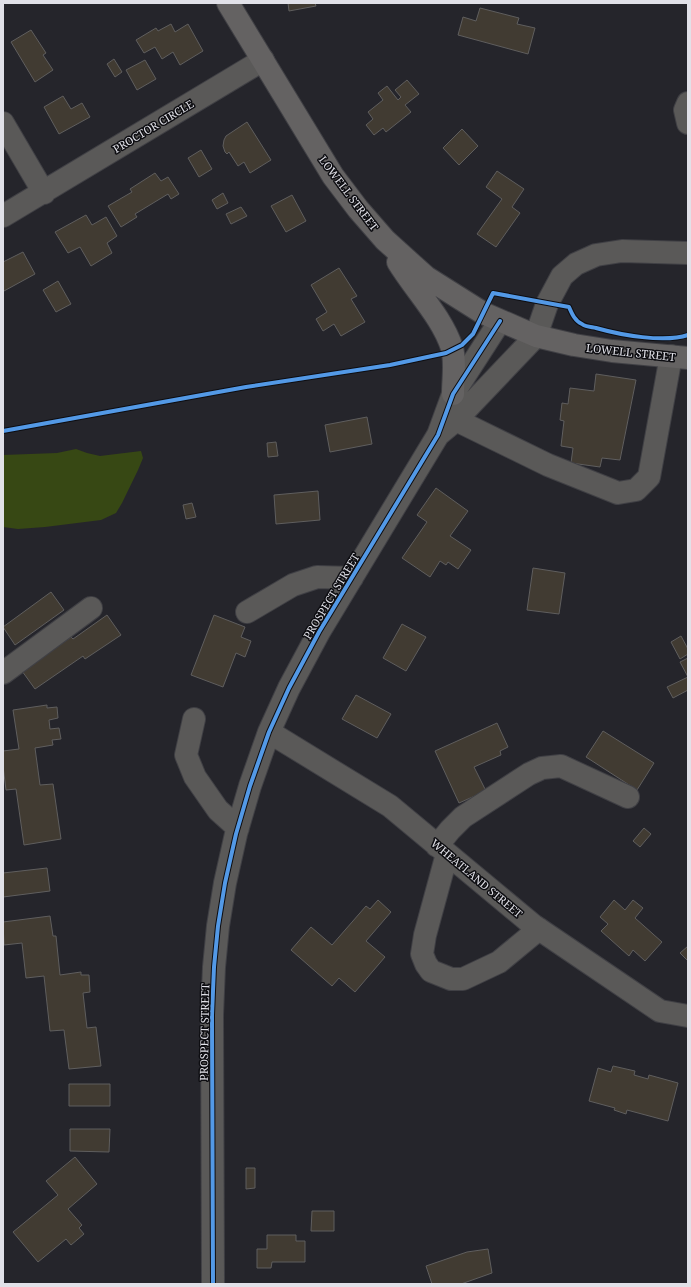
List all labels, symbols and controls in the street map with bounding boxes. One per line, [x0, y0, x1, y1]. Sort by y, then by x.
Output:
street label: PROCTOR CIRCLE [110, 96, 196, 156]
street label: LOWELL STREET [316, 153, 382, 234]
street label: LOWELL STREET [586, 340, 677, 364]
street label: PROSPECT STREET [299, 550, 363, 642]
street label: WHEATLAND STREET [428, 835, 526, 921]
street label: PROSPECT STREET [196, 983, 212, 1081]

